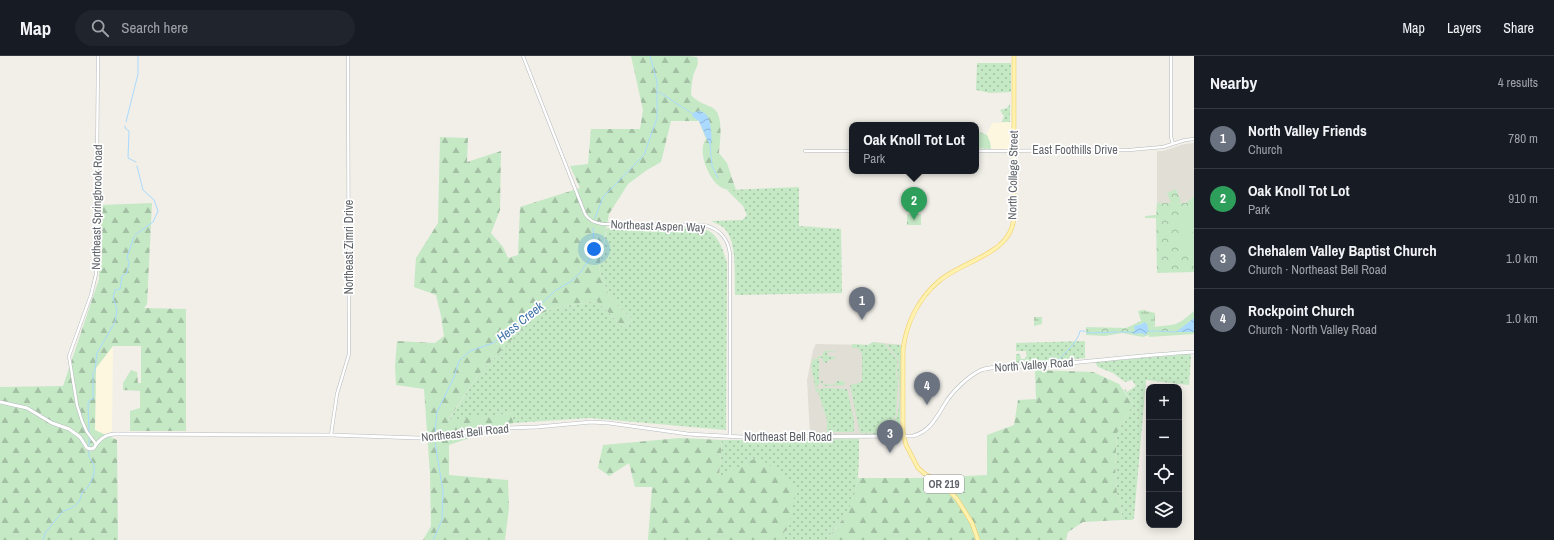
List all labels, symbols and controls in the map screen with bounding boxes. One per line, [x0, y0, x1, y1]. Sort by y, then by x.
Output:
search box [75, 10, 355, 46]
text: Map [20, 15, 51, 41]
icon: search [89, 17, 111, 39]
text: Search here [121, 17, 188, 38]
text: Map [1403, 19, 1425, 37]
text: Layers [1447, 19, 1481, 37]
text: Share [1503, 19, 1534, 37]
text: Nearby [1210, 71, 1257, 94]
text: 4 results [1498, 74, 1538, 91]
text: North Valley Friends [1248, 120, 1367, 141]
popup [849, 122, 979, 174]
text: Oak Knoll Tot Lot [863, 129, 965, 150]
street label: North College Street [1004, 130, 1022, 220]
text: 1 [1220, 130, 1226, 147]
text: 780 m [1508, 130, 1538, 147]
text: Church [1248, 141, 1282, 158]
street label: East Foothills Drive [1032, 142, 1118, 158]
street label: Northeast Springbrook Road [88, 144, 106, 270]
text: Park [863, 150, 885, 167]
text: Oak Knoll Tot Lot [1248, 180, 1350, 201]
pin: 2 [901, 187, 927, 220]
text: 2 [1220, 190, 1226, 207]
text: 910 m [1508, 190, 1538, 207]
street label: Northeast Zimri Drive [341, 200, 357, 294]
text: Park [1248, 201, 1270, 218]
street label: Northeast Aspen Way [610, 216, 706, 236]
your location [584, 239, 604, 259]
text: Chehalem Valley Baptist Church [1248, 240, 1437, 261]
text: 3 [1220, 250, 1226, 267]
text: 1.0 km [1506, 250, 1538, 267]
text: Church · Northeast Bell Road [1248, 261, 1387, 278]
pin: 1 [849, 287, 875, 320]
water label: Hess Creek [493, 297, 548, 346]
text: Rockpoint Church [1248, 300, 1355, 321]
text: 4 [1220, 310, 1226, 327]
text: 1.0 km [1506, 310, 1538, 327]
text: Church · North Valley Road [1248, 321, 1377, 338]
street label: North Valley Road [994, 354, 1074, 376]
pin: 4 [914, 372, 940, 405]
map controls [1146, 384, 1182, 528]
button: + [1146, 384, 1182, 420]
street label: Northeast Bell Road [420, 420, 510, 446]
pin: 3 [877, 420, 903, 453]
button: − [1146, 420, 1182, 456]
street label: Northeast Bell Road [744, 429, 832, 445]
button: locate [1146, 456, 1182, 492]
road number: OR 219 [924, 475, 964, 493]
button: layers [1146, 492, 1182, 528]

